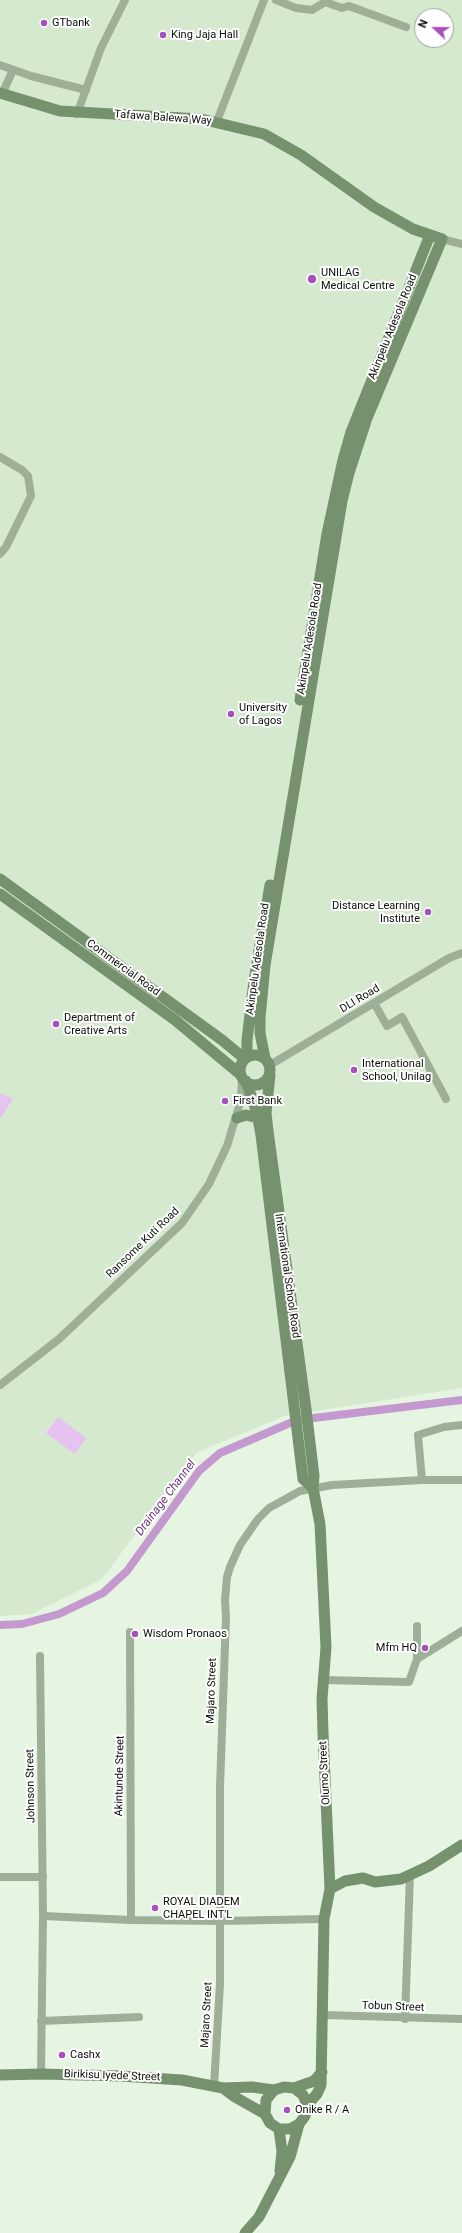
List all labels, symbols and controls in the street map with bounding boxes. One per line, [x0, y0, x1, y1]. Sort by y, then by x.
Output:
north arrow [414, 8, 454, 48]
place label: GTbank [52, 16, 90, 30]
marker: GTbank [39, 18, 49, 28]
text: N [416, 18, 431, 30]
place label: King Jaja Hall [171, 28, 238, 42]
marker: King Jaja Hall [158, 30, 168, 40]
street label: Tafawa Balewa Way [114, 108, 212, 128]
place label: UNILAG Medical Centre [321, 266, 395, 292]
street label: Akinpelu Adesola Road [366, 272, 420, 382]
marker: UNILAG Medical Centre [306, 273, 318, 285]
street label: Akinpelu Adesola Road [295, 582, 325, 696]
place label: University of Lagos [239, 701, 287, 727]
marker: University of Lagos [226, 709, 236, 719]
place label: Distance Learning Institute [332, 899, 420, 925]
street label: Akinpelu Adesola Road [244, 902, 272, 1016]
marker: Distance Learning Institute [423, 907, 433, 917]
street label: Commercial Road [84, 937, 162, 999]
street label: DLI Road [338, 982, 382, 1016]
place label: Department of Creative Arts [64, 1011, 135, 1037]
marker: Department of Creative Arts [51, 1019, 61, 1029]
place label: International School, Unilag [362, 1057, 431, 1083]
marker: International School, Unilag [349, 1065, 359, 1075]
place label: First Bank [233, 1094, 282, 1108]
marker: First Bank [220, 1096, 230, 1106]
street label: Ransome Kuti Road [104, 1205, 182, 1281]
street label: International School Road [272, 1213, 302, 1339]
water label: Drainage Channel [133, 1457, 199, 1539]
place label: Wisdom Pronaos [143, 1627, 227, 1641]
marker: Wisdom Pronaos [130, 1629, 140, 1639]
place label: Mfm HQ [376, 1641, 417, 1655]
marker: Mfm HQ [420, 1643, 430, 1653]
street label: Majaro Street [204, 1658, 220, 1724]
street label: Akintunde Street [113, 1735, 127, 1817]
street label: Olumo Street [317, 1741, 333, 1805]
street label: Johnson Street [24, 1749, 38, 1823]
place label: ROYAL DIADEM CHAPEL INT'L [163, 1895, 240, 1921]
marker: ROYAL DIADEM CHAPEL INT'L [150, 1903, 160, 1913]
street label: Majaro Street [199, 1982, 215, 2048]
street label: Tobun Street [362, 1999, 424, 2015]
place label: Cashx [70, 2048, 100, 2062]
marker: Cashx [57, 2050, 67, 2060]
street label: Birikisu Iyede Street [64, 2068, 160, 2084]
place label: Onike R / A [295, 2103, 349, 2117]
marker: Onike R / A [282, 2105, 292, 2115]

